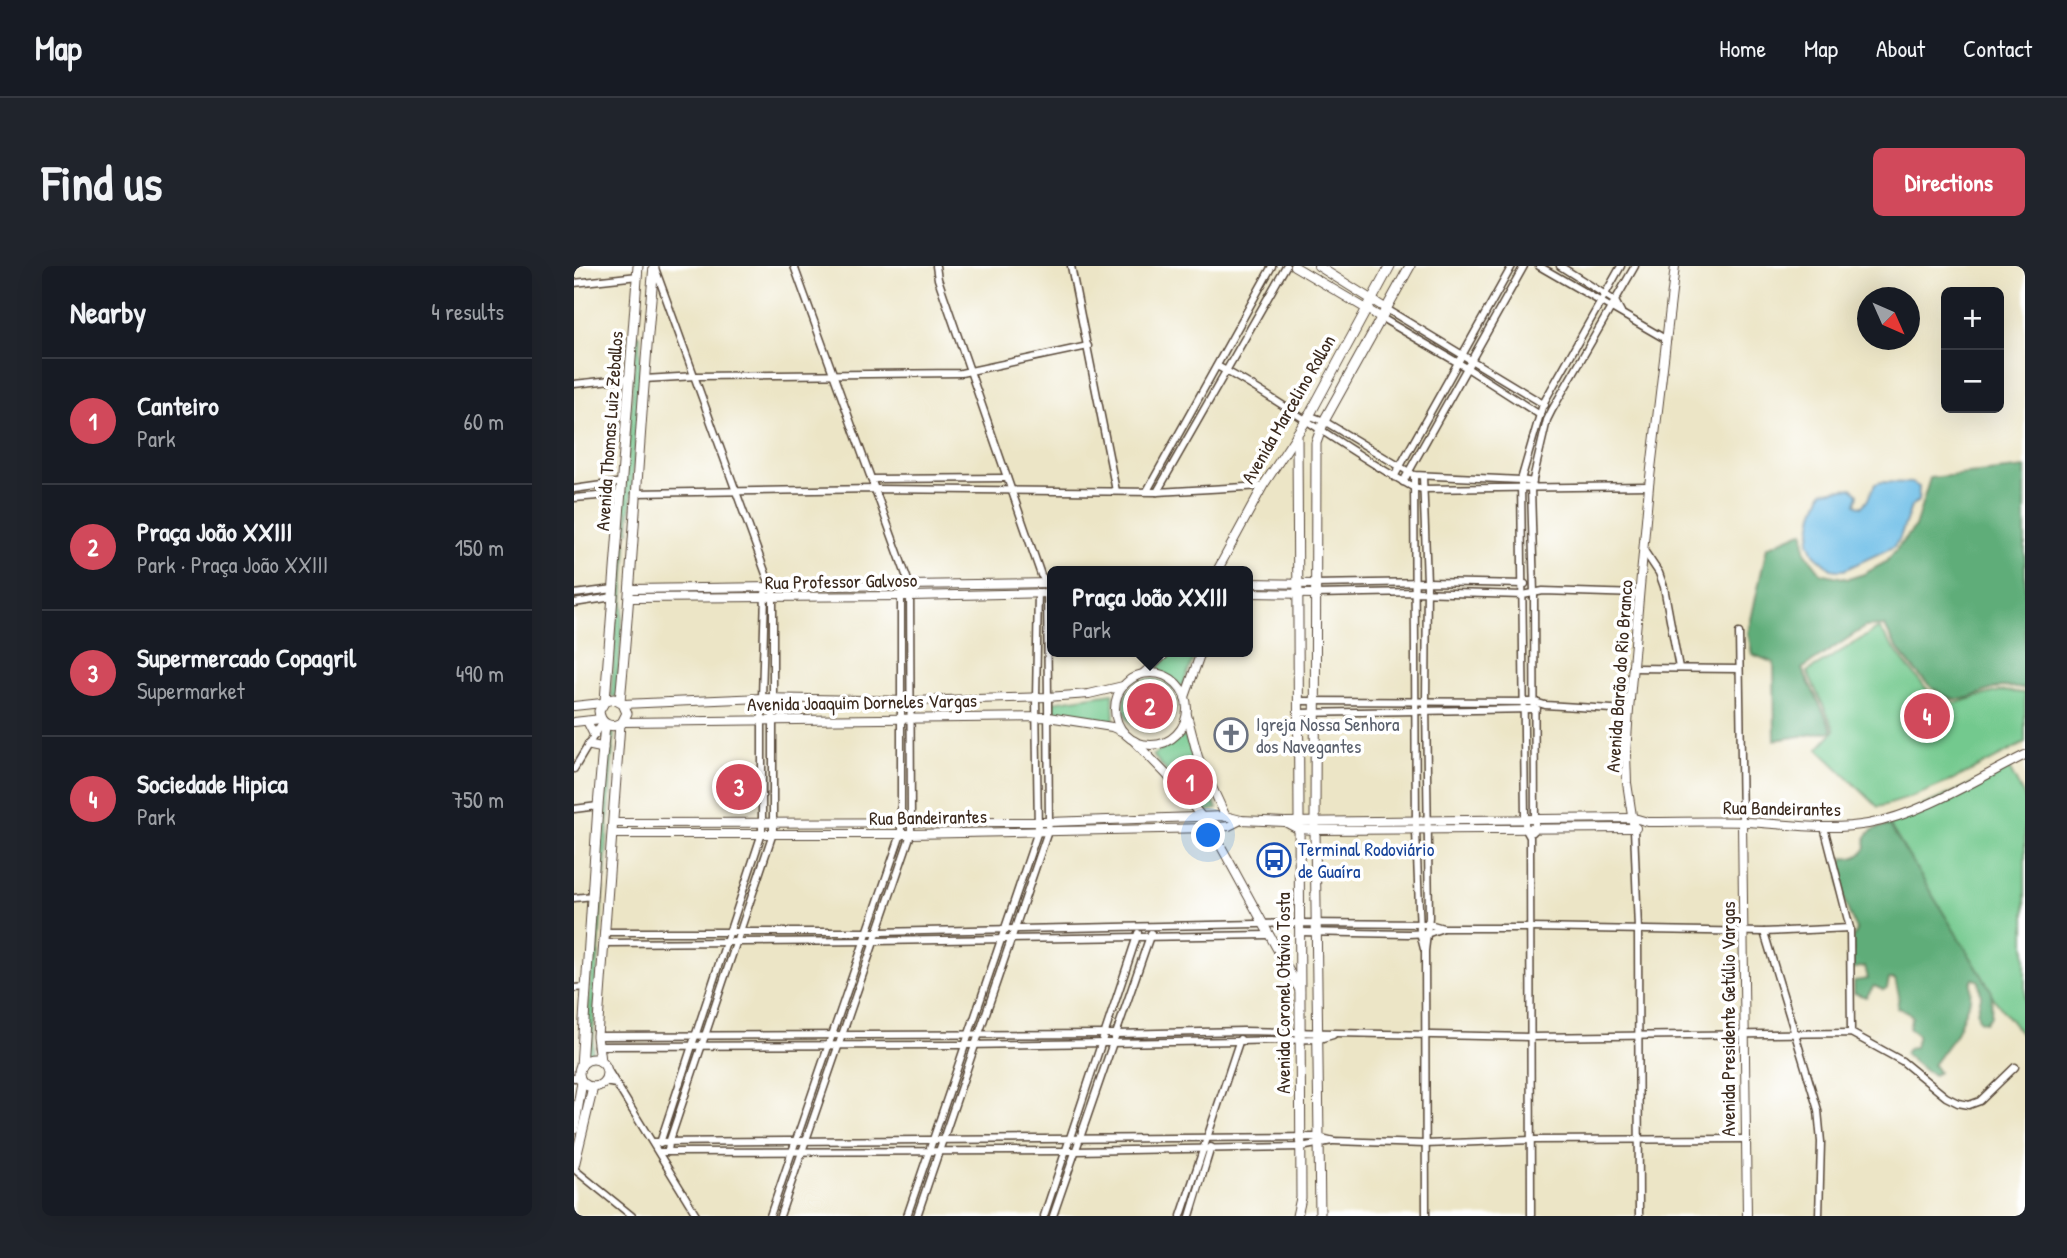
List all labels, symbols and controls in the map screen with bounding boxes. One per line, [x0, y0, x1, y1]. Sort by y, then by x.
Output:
text: Map [35, 26, 82, 70]
text: Home [1719, 32, 1766, 64]
text: Map [1804, 32, 1838, 64]
text: About [1876, 32, 1925, 64]
text: Contact [1963, 32, 2032, 64]
button: Directions [1873, 148, 2025, 216]
text: Find us [42, 149, 162, 215]
north arrow [1857, 287, 1920, 350]
map controls [1941, 287, 2004, 413]
button: + [1941, 287, 2004, 350]
text: Nearby [70, 292, 146, 332]
text: 4 results [431, 296, 504, 327]
street label: Avenida Thomas Luiz Zeballos [589, 330, 629, 532]
street label: Avenida Marcelino Rollon [1235, 330, 1341, 488]
button: − [1941, 350, 2004, 413]
text: Canteiro [137, 388, 219, 423]
text: 1 [89, 406, 97, 437]
text: 60 m [464, 406, 504, 437]
text: Park [137, 423, 175, 454]
text: Praça João XXIII [137, 514, 292, 549]
text: 2 [88, 532, 98, 563]
text: 150 m [455, 532, 504, 563]
text: Park · Praça João XXIII [137, 549, 328, 580]
popup [1047, 566, 1253, 657]
street label: Rua Professor Galvoso [765, 567, 918, 595]
text: Praça João XXIII [1072, 579, 1228, 614]
street label: Avenida Barão do Rio Branco [1599, 579, 1639, 773]
text: Park [1072, 614, 1111, 645]
text: Supermercado Copagril [137, 640, 356, 675]
text: 3 [88, 658, 98, 689]
text: 490 m [456, 658, 504, 689]
text: Supermarket [137, 675, 245, 706]
pin: 2 [1127, 680, 1173, 732]
street label: Avenida Joaquim Dorneles Vargas [747, 687, 977, 717]
pin: 4 [1904, 690, 1950, 742]
place label: Igreja Nossa Senhora dos Navegantes [1256, 711, 1400, 759]
church icon: Igreja Nossa Senhora dos Navegantes [1212, 716, 1250, 754]
pin: 1 [1167, 756, 1213, 808]
pin: 3 [716, 761, 762, 813]
text: Sociedade Hipica [137, 766, 288, 801]
text: 4 [89, 784, 97, 815]
text: 750 m [452, 784, 504, 815]
street label: Rua Bandeirantes [1723, 794, 1841, 822]
text: Park [137, 801, 175, 832]
street label: Rua Bandeirantes [869, 803, 987, 831]
your location [1191, 818, 1225, 852]
place label: Terminal Rodoviário de Guaíra [1298, 836, 1435, 884]
bus stop icon: Terminal Rodoviário de Guaíra [1255, 841, 1293, 879]
street label: Avenida Coronel Otávio Tosta [1270, 892, 1296, 1094]
street label: Avenida Presidente Getúlio Vargas [1715, 902, 1741, 1136]

